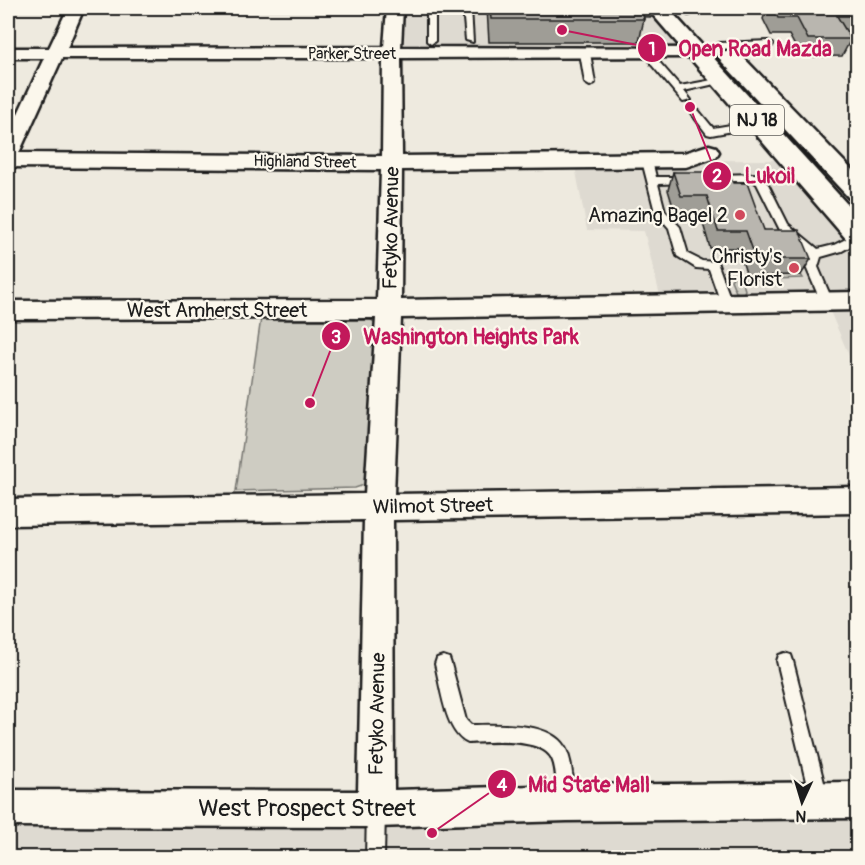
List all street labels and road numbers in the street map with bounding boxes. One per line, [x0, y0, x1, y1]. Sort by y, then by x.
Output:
street label: Parker Street [308, 44, 397, 64]
road number: NJ 18 [730, 105, 784, 135]
street label: Highland Street [253, 151, 357, 173]
street label: Fetyko Avenue [377, 166, 405, 290]
street label: West Amherst Street [127, 298, 308, 323]
street label: Wilmot Street [373, 492, 494, 520]
street label: Fetyko Avenue [363, 652, 391, 776]
street label: West Prospect Street [198, 794, 416, 823]

